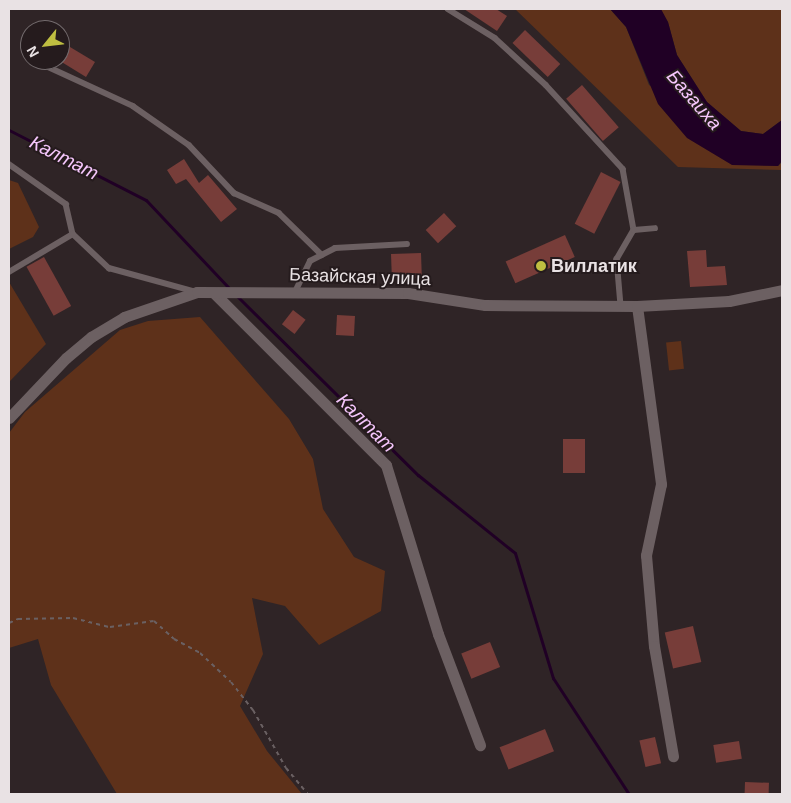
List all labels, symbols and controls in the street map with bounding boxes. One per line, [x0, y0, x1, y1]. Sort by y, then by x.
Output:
north arrow [20, 20, 70, 70]
text: N [23, 43, 42, 60]
water label: Базаиха [662, 65, 726, 135]
water label: Калтат [26, 131, 102, 185]
place label: Виллатик [551, 255, 637, 277]
marker: Виллатик [535, 260, 547, 272]
street label: Базайская улица [289, 264, 431, 290]
water label: Калтат [332, 389, 400, 457]

